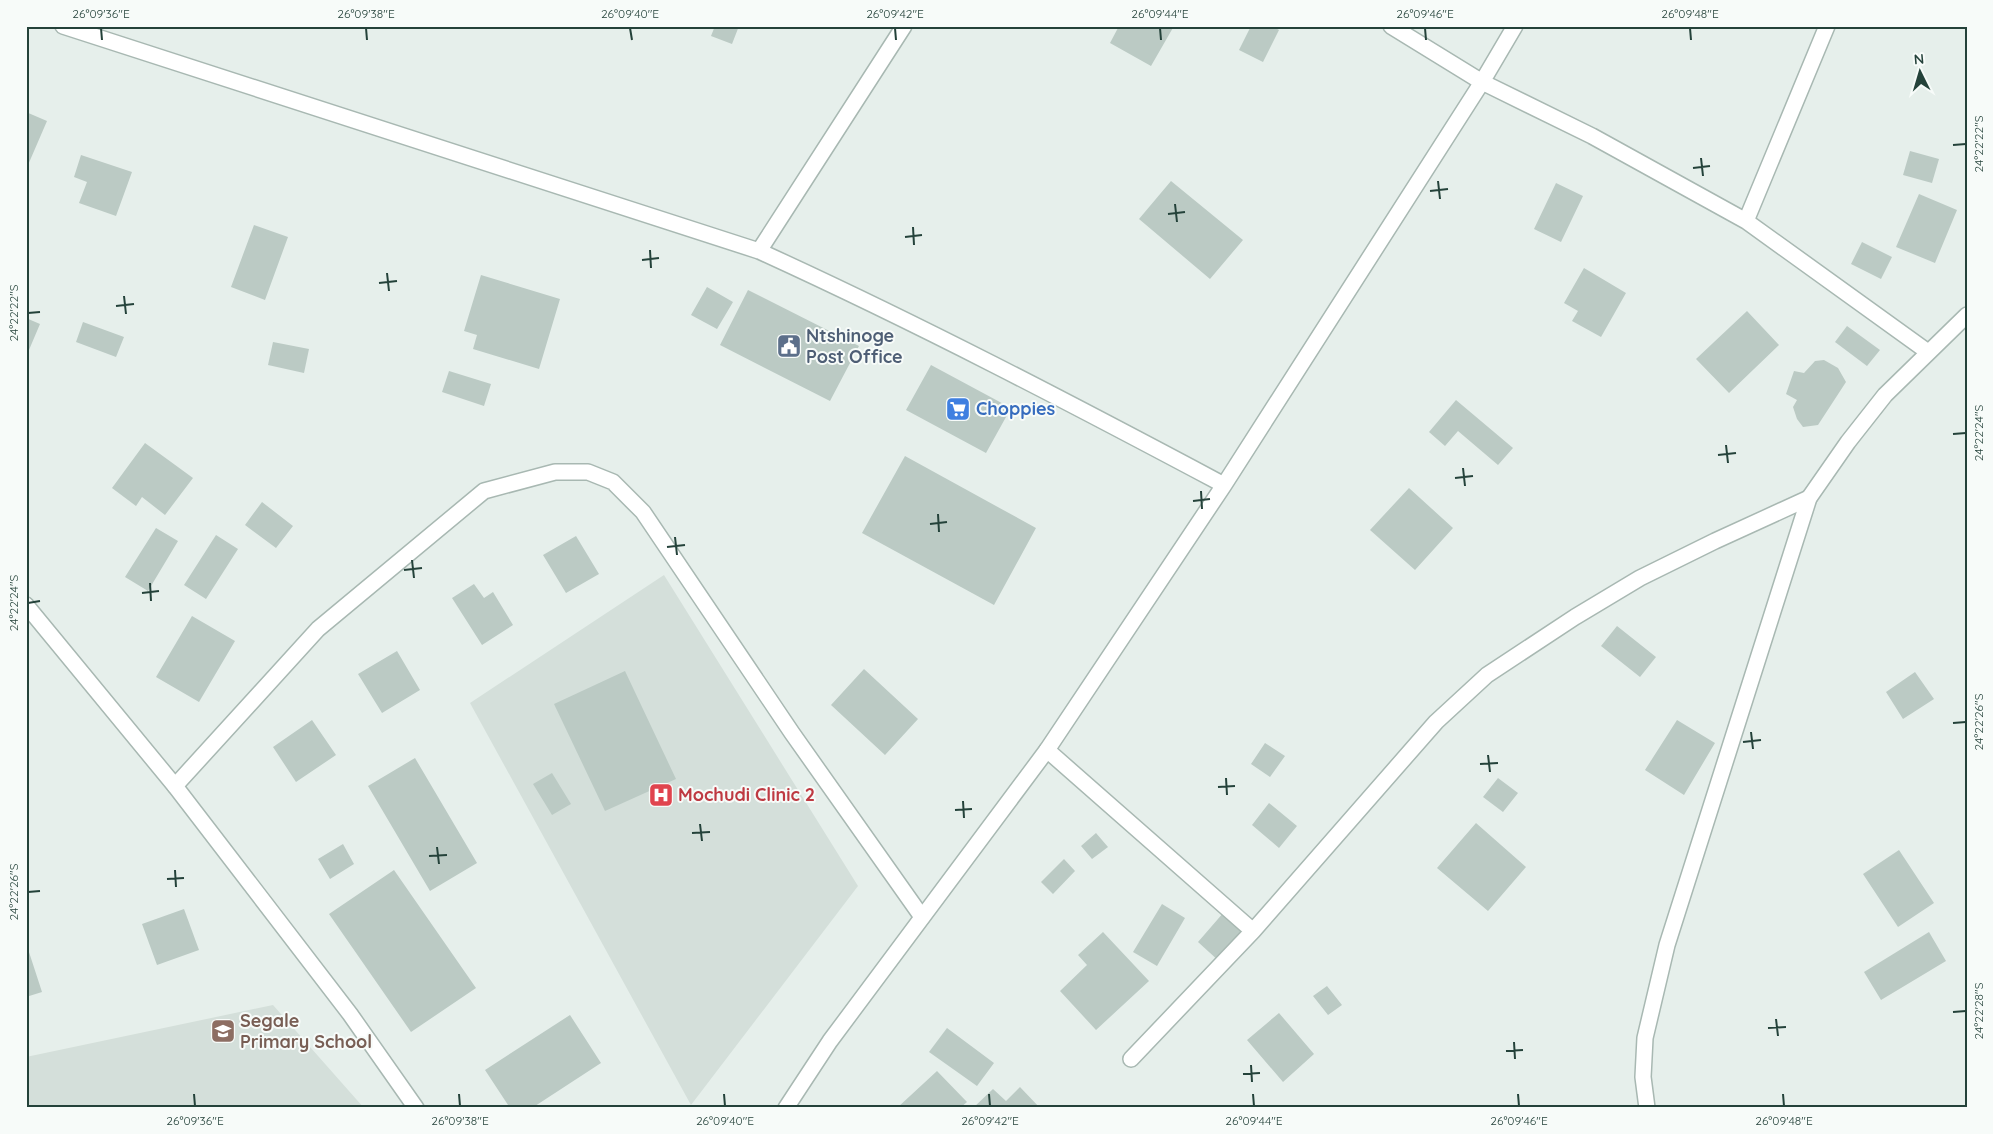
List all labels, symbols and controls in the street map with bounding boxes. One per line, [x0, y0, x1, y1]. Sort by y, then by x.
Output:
text: 26°09'36"E [72, 6, 130, 21]
text: 26°09'38"E [337, 6, 395, 21]
text: 26°09'40"E [601, 6, 659, 21]
text: 26°09'42"E [866, 6, 924, 21]
text: 26°09'44"E [1131, 6, 1189, 21]
text: 26°09'46"E [1396, 6, 1454, 21]
text: 26°09'48"E [1661, 6, 1719, 21]
north arrow [1896, 48, 1946, 98]
text: N [1913, 50, 1925, 68]
text: 24°22'22"S [1971, 115, 1986, 173]
text: 24°22'22"S [6, 284, 21, 342]
place label: Ntshinoge Post Office [806, 324, 903, 368]
public building icon: Ntshinoge Post Office [776, 333, 802, 359]
supermarket icon: Choppies [945, 396, 971, 422]
place label: Choppies [976, 397, 1056, 420]
text: 24°22'24"S [1971, 404, 1986, 461]
text: 24°22'24"S [6, 574, 21, 631]
text: 24°22'26"S [1971, 693, 1986, 750]
hospital icon: Mochudi Clinic 2 [648, 782, 674, 808]
place label: Mochudi Clinic 2 [678, 783, 815, 806]
text: 24°22'26"S [6, 863, 21, 920]
text: 24°22'28"S [1971, 982, 1986, 1039]
place label: Segale Primary School [240, 1009, 372, 1053]
school or university icon: Segale Primary School [210, 1018, 236, 1044]
text: 26°09'36"E [166, 1113, 224, 1128]
text: 26°09'38"E [431, 1113, 489, 1128]
text: 26°09'40"E [696, 1113, 754, 1128]
text: 26°09'42"E [961, 1113, 1019, 1128]
text: 26°09'44"E [1225, 1113, 1283, 1128]
text: 26°09'46"E [1490, 1113, 1548, 1128]
text: 26°09'48"E [1755, 1113, 1813, 1128]

